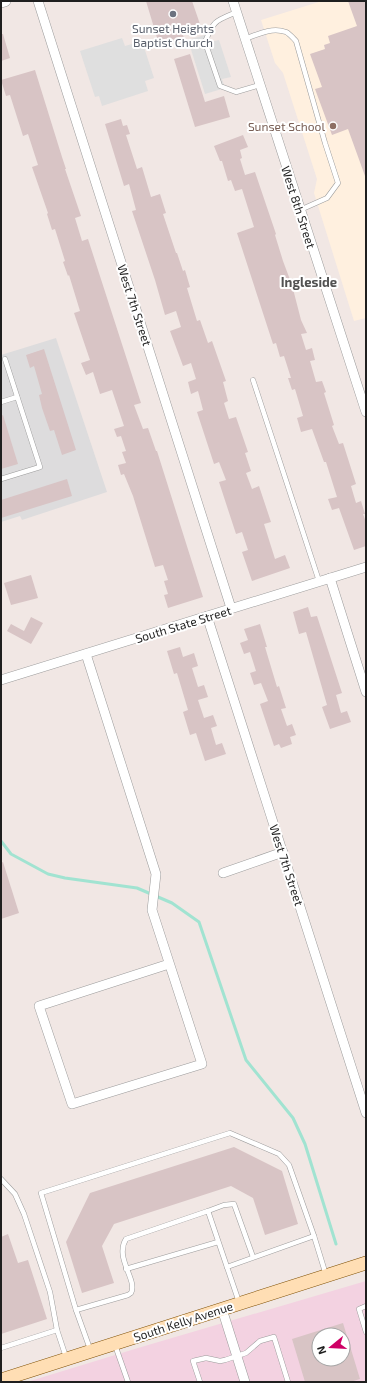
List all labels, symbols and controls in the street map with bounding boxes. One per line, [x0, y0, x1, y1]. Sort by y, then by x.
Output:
marker: Sunset Heights Baptist Church [168, 9, 178, 19]
place label: Sunset Heights Baptist Church [132, 21, 214, 49]
place label: Sunset School [248, 119, 325, 133]
marker: Sunset School [328, 121, 338, 131]
street label: West 8th Street [279, 164, 319, 250]
street label: West 7th Street [115, 263, 155, 348]
district label: Ingleside [281, 274, 337, 290]
street label: South State Street [133, 603, 233, 645]
street label: West 7th Street [267, 823, 307, 908]
street label: South Kelly Avenue [132, 1298, 234, 1344]
north arrow [311, 1327, 351, 1367]
text: N [314, 1344, 328, 1356]

